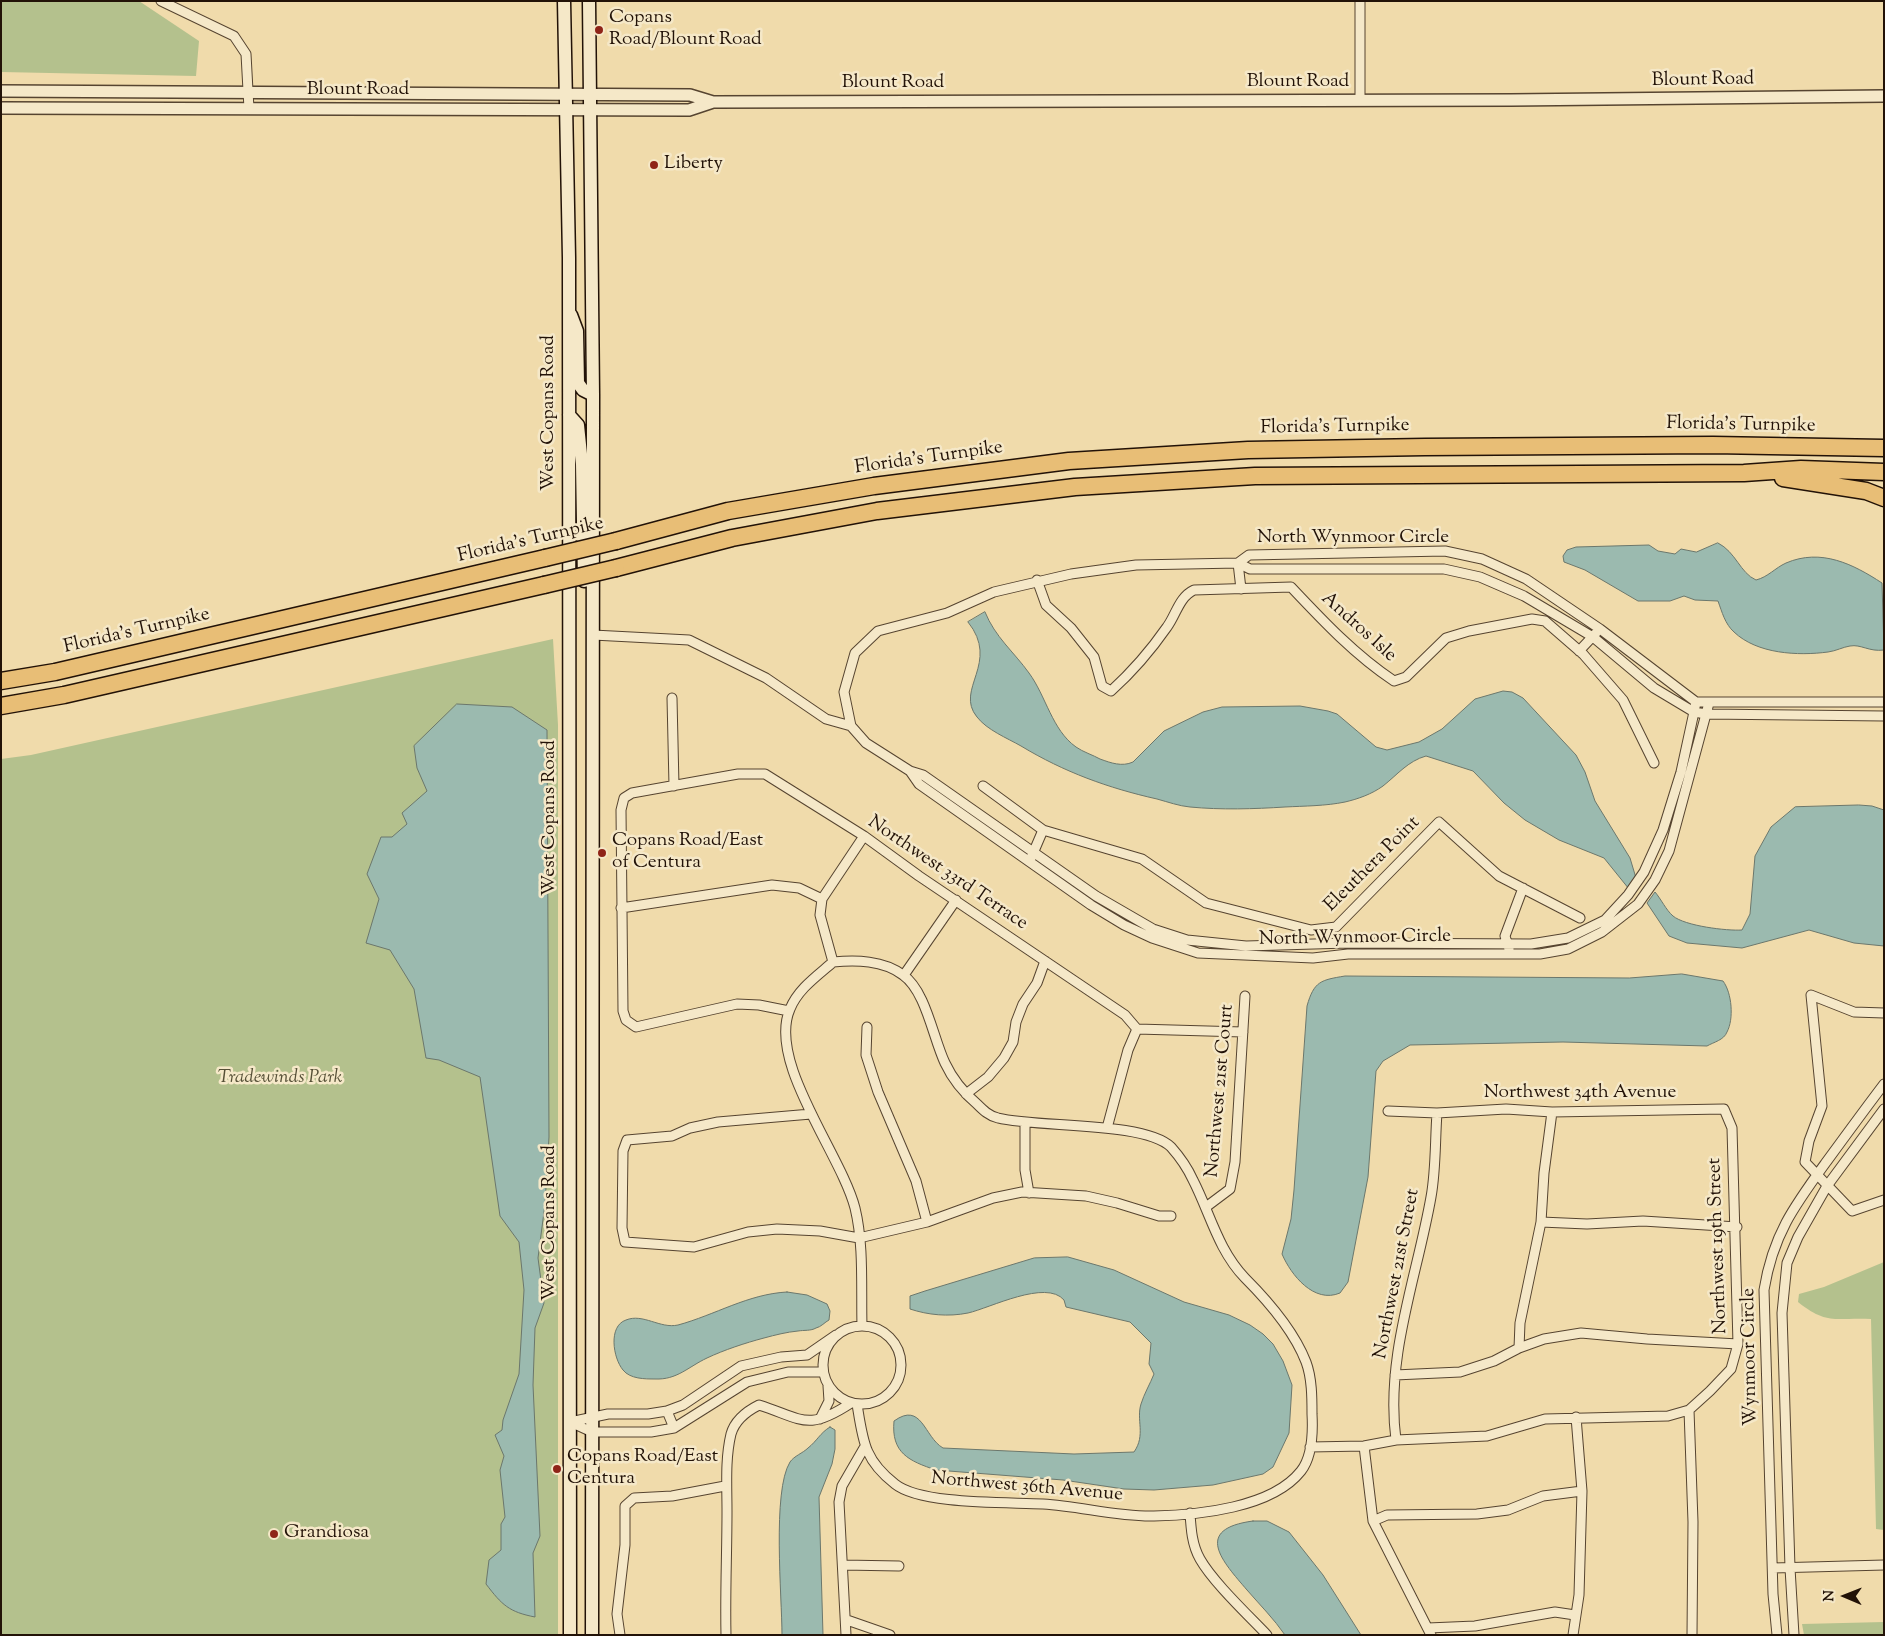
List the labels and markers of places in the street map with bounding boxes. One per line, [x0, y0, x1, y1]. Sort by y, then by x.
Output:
place label: Copans Road/Blount Road [609, 8, 762, 52]
marker: Copans Road/Blount Road [593, 24, 605, 36]
place label: Liberty [664, 154, 723, 176]
marker: Liberty [648, 159, 660, 171]
place label: Copans Road/East of Centura [612, 831, 763, 875]
marker: Copans Road/East of Centura [596, 847, 608, 859]
place label: Copans Road/East Centura [567, 1447, 718, 1491]
marker: Copans Road/East Centura [551, 1463, 563, 1475]
place label: Grandiosa [284, 1523, 369, 1545]
marker: Grandiosa [268, 1528, 280, 1540]

